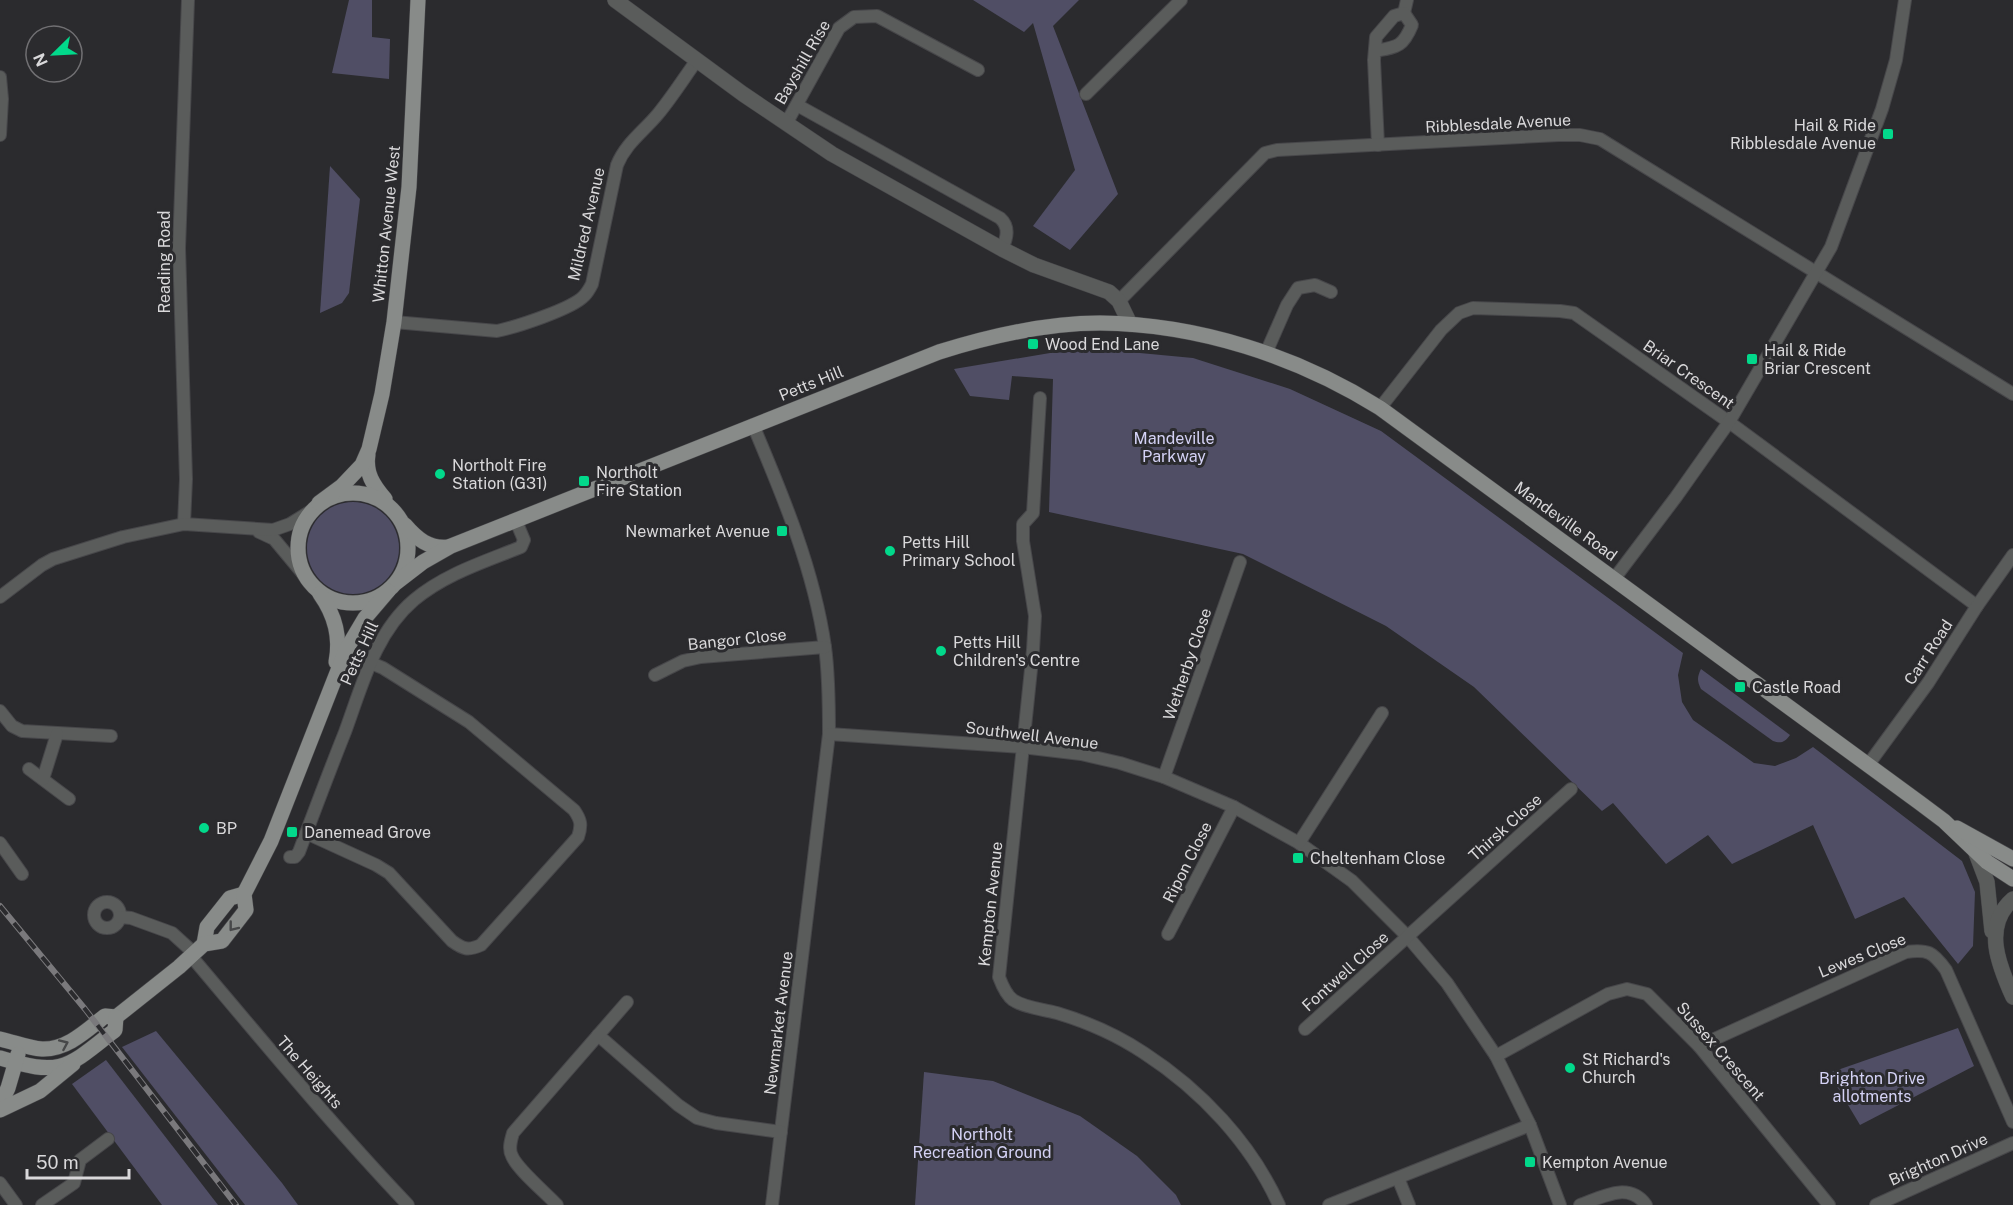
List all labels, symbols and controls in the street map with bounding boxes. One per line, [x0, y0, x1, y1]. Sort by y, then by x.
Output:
street label: Bayshill Rise [771, 17, 834, 108]
north arrow [24, 24, 84, 84]
text: N [30, 50, 52, 69]
street label: Ribblesdale Avenue [1425, 110, 1571, 137]
place label: Hail & Ride Ribblesdale Avenue [1730, 116, 1876, 153]
marker: Hail & Ride Ribblesdale Avenue [1881, 127, 1895, 141]
street label: Whitton Avenue West [369, 144, 404, 304]
street label: Mildred Avenue [564, 166, 609, 283]
street label: Reading Road [155, 210, 174, 314]
place label: Wood End Lane [1045, 335, 1160, 354]
street label: Briar Crescent [1639, 336, 1738, 413]
marker: Wood End Lane [1026, 337, 1040, 351]
place label: Hail & Ride Briar Crescent [1764, 341, 1871, 378]
marker: Hail & Ride Briar Crescent [1745, 352, 1759, 366]
street label: Petts Hill [776, 362, 846, 405]
park label: Mandeville Parkway [1134, 429, 1214, 466]
place label: Northolt Fire Station (G31) [452, 456, 548, 493]
place label: Northolt Fire Station [596, 463, 682, 500]
marker: Northolt Fire Station (G31) [433, 467, 447, 481]
marker: Northolt Fire Station [577, 474, 591, 488]
street label: Mandeville Road [1511, 478, 1621, 565]
place label: Newmarket Avenue [625, 522, 770, 541]
marker: Newmarket Avenue [775, 524, 789, 538]
place label: Petts Hill Primary School [902, 533, 1016, 570]
marker: Petts Hill Primary School [883, 544, 897, 558]
street label: Wetherby Close [1159, 606, 1216, 723]
street label: Carr Road [1900, 616, 1957, 688]
street label: Petts Hill [336, 618, 383, 688]
street label: Bangor Close [687, 625, 787, 654]
place label: Petts Hill Children's Centre [953, 633, 1080, 670]
marker: Petts Hill Children's Centre [934, 644, 948, 658]
place label: Castle Road [1752, 678, 1841, 697]
marker: Castle Road [1733, 680, 1747, 694]
street label: Southwell Avenue [964, 718, 1100, 753]
street label: Thirsk Close [1465, 790, 1546, 865]
place label: BP [216, 819, 237, 838]
street label: Ripon Close [1159, 819, 1216, 906]
marker: BP [197, 821, 211, 835]
place label: Danemead Grove [304, 823, 431, 842]
marker: Danemead Grove [285, 825, 299, 839]
street label: Kempton Avenue [974, 841, 1007, 968]
place label: Cheltenham Close [1310, 849, 1445, 868]
marker: Cheltenham Close [1291, 851, 1305, 865]
one-way arrow [230, 920, 241, 931]
street label: Fontwell Close [1298, 928, 1392, 1015]
street label: Lewes Close [1816, 929, 1909, 982]
street label: Newmarket Avenue [760, 950, 797, 1096]
street label: Sussex Crescent [1673, 998, 1769, 1105]
street label: The Heights [273, 1032, 346, 1112]
one-way arrow [58, 1039, 69, 1051]
place label: St Richard's Church [1582, 1050, 1670, 1087]
marker: St Richard's Church [1563, 1061, 1577, 1075]
park label: Brighton Drive allotments [1819, 1069, 1925, 1106]
park label: Northolt Recreation Ground [912, 1125, 1052, 1162]
street label: Brighton Drive [1886, 1129, 1991, 1190]
scale bar [27, 1142, 129, 1180]
text: 50 m [36, 1152, 79, 1173]
place label: Kempton Avenue [1542, 1153, 1668, 1172]
marker: Kempton Avenue [1523, 1155, 1537, 1169]

